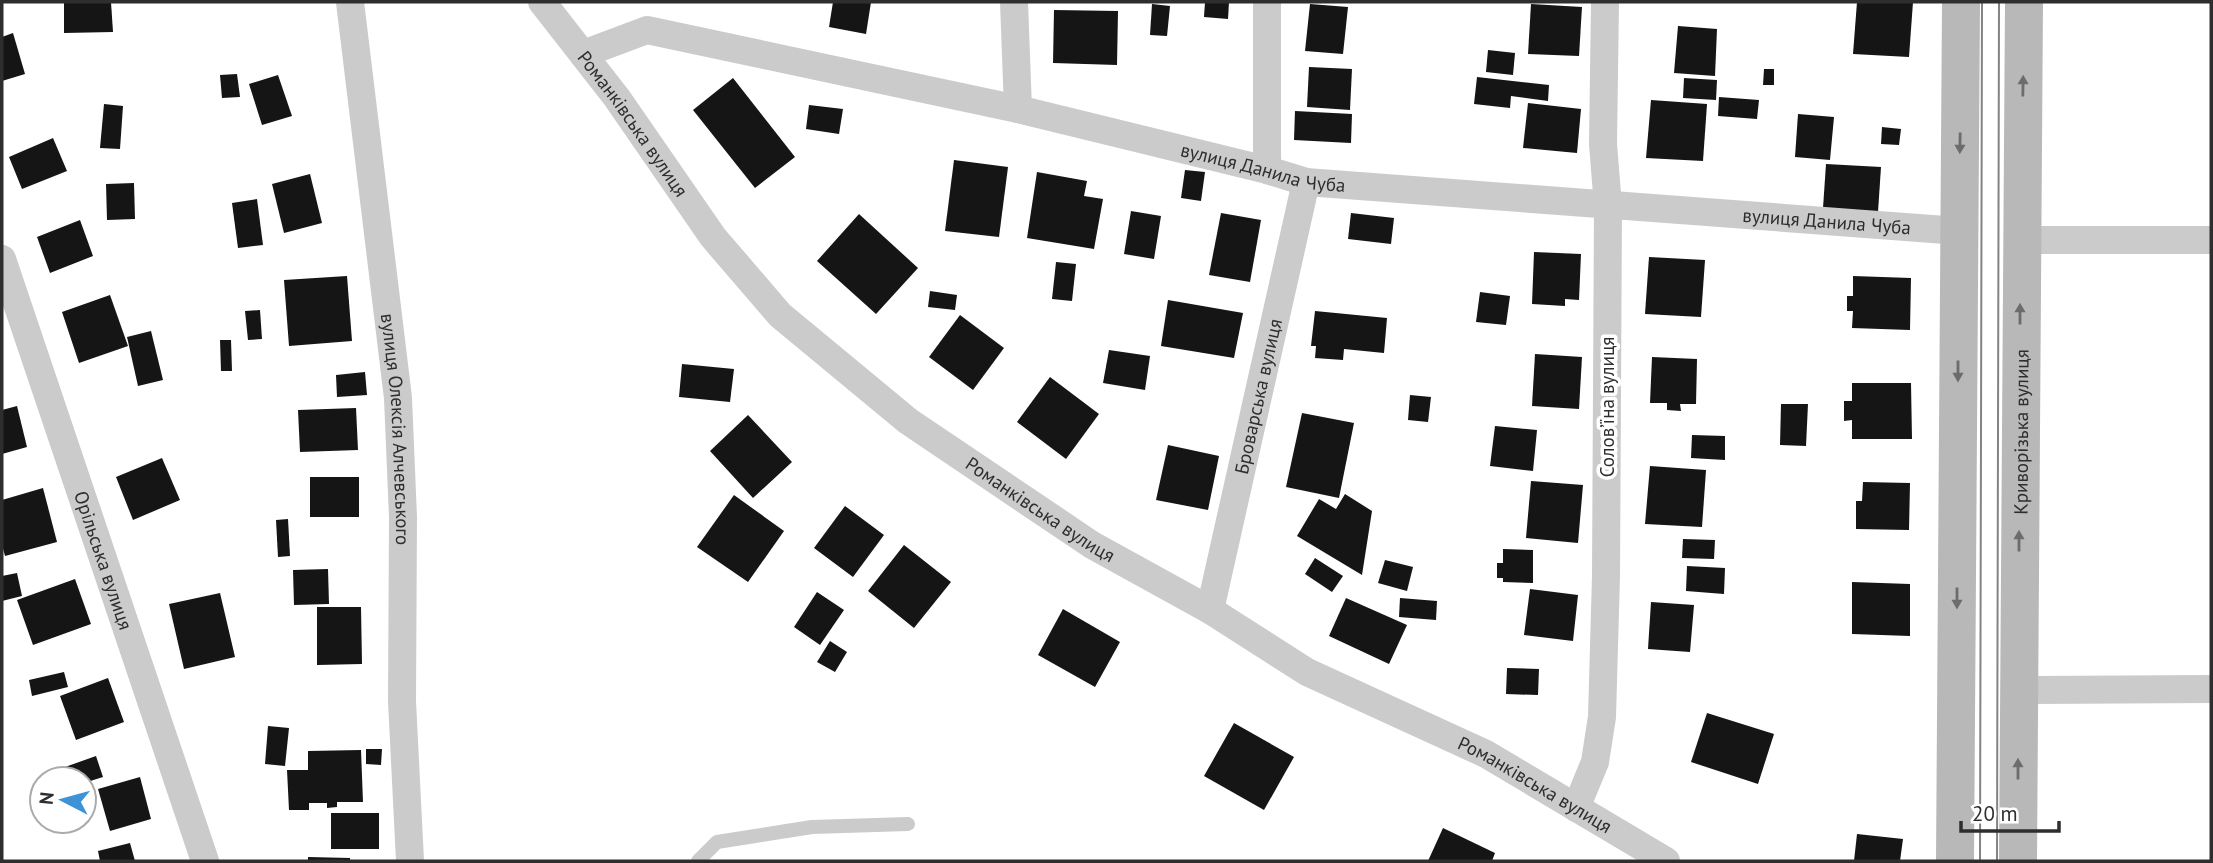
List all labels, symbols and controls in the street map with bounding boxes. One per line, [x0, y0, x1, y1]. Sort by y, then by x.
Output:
street label: Романківська вулиця [572, 46, 694, 201]
one-way arrow [2017, 75, 2029, 97]
one-way arrow [1954, 133, 1966, 155]
street label: вулиця Данила Чуба [1178, 137, 1346, 197]
street label: вулиця Данила Чуба [1742, 203, 1912, 239]
one-way arrow [2015, 302, 2026, 324]
street label: вулиця Олексія Алчевського [376, 312, 415, 545]
street label: Броварська вулиця [1229, 316, 1287, 476]
street label: Соловʼїна вулиця [1595, 337, 1619, 477]
street label: Криворізька вулиця [2008, 349, 2034, 515]
one-way arrow [1952, 360, 1964, 382]
street label: Романківська вулиця [961, 451, 1119, 567]
street label: Орільська вулиця [69, 488, 138, 633]
one-way arrow [2013, 530, 2025, 552]
one-way arrow [1951, 588, 1963, 610]
street label: Романківська вулиця [1454, 731, 1617, 838]
one-way arrow [2012, 757, 2024, 779]
north arrow [28, 765, 98, 835]
scale bar [1961, 790, 2059, 834]
text: N [34, 791, 59, 806]
text: 20 m [1972, 800, 2018, 827]

